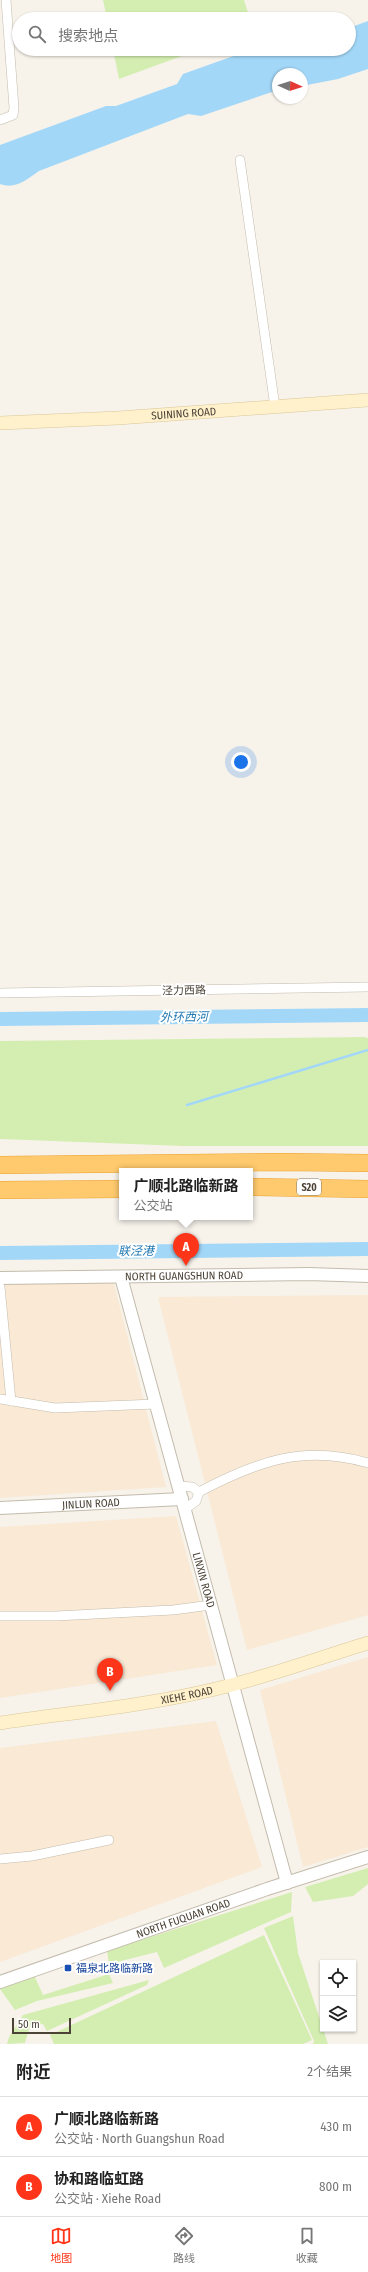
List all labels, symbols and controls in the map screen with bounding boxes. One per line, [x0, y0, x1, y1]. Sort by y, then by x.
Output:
search box [12, 12, 356, 56]
icon: search [26, 23, 48, 45]
text: 搜索地点 [58, 27, 118, 45]
north arrow [272, 68, 308, 104]
street label: SUINING ROAD [151, 405, 217, 423]
your location [231, 752, 251, 772]
street label: 泾力西路 [162, 984, 206, 997]
water label: 外环西河 [160, 1010, 210, 1024]
popup [119, 1168, 253, 1220]
text: 广顺北路临新路 [133, 1177, 239, 1195]
road number: S20 [297, 1179, 321, 1195]
text: 公交站 [133, 1198, 173, 1213]
pin: A [173, 1233, 199, 1266]
water label: 联泾港 [118, 1244, 156, 1258]
street label: NORTH GUANGSHUN ROAD [125, 1269, 243, 1283]
street label: JINLUN ROAD [62, 1496, 120, 1512]
street label: LINXIN ROAD [190, 1551, 217, 1609]
pin: B [97, 1658, 123, 1691]
street label: XIEHE ROAD [160, 1684, 214, 1707]
street label: NORTH FUQUAN ROAD [135, 1896, 232, 1941]
map controls [320, 1960, 356, 2032]
button: locate [320, 1960, 356, 1996]
place label: 福泉北路临新路 [76, 1962, 153, 1975]
marker: 福泉北路临新路 [63, 1963, 73, 1973]
button: layers [320, 1996, 356, 2032]
scale bar [12, 2016, 71, 2035]
text: 50 m [18, 2018, 40, 2031]
text: 附近 [16, 2062, 50, 2083]
text: 2个结果 [307, 2064, 352, 2079]
text: 广顺北路临新路 [54, 2110, 159, 2128]
text: A [25, 2119, 33, 2134]
text: 430 m [320, 2119, 352, 2134]
text: 公交站 · North Guangshun Road [54, 2131, 225, 2146]
text: 协和路临虹路 [54, 2170, 144, 2188]
text: B [25, 2179, 33, 2194]
text: 800 m [319, 2179, 352, 2194]
text: 公交站 · Xiehe Road [54, 2191, 161, 2206]
tab: 地图 [50, 2225, 72, 2265]
tab: 路线 [173, 2225, 195, 2265]
tab: 收藏 [296, 2225, 318, 2265]

